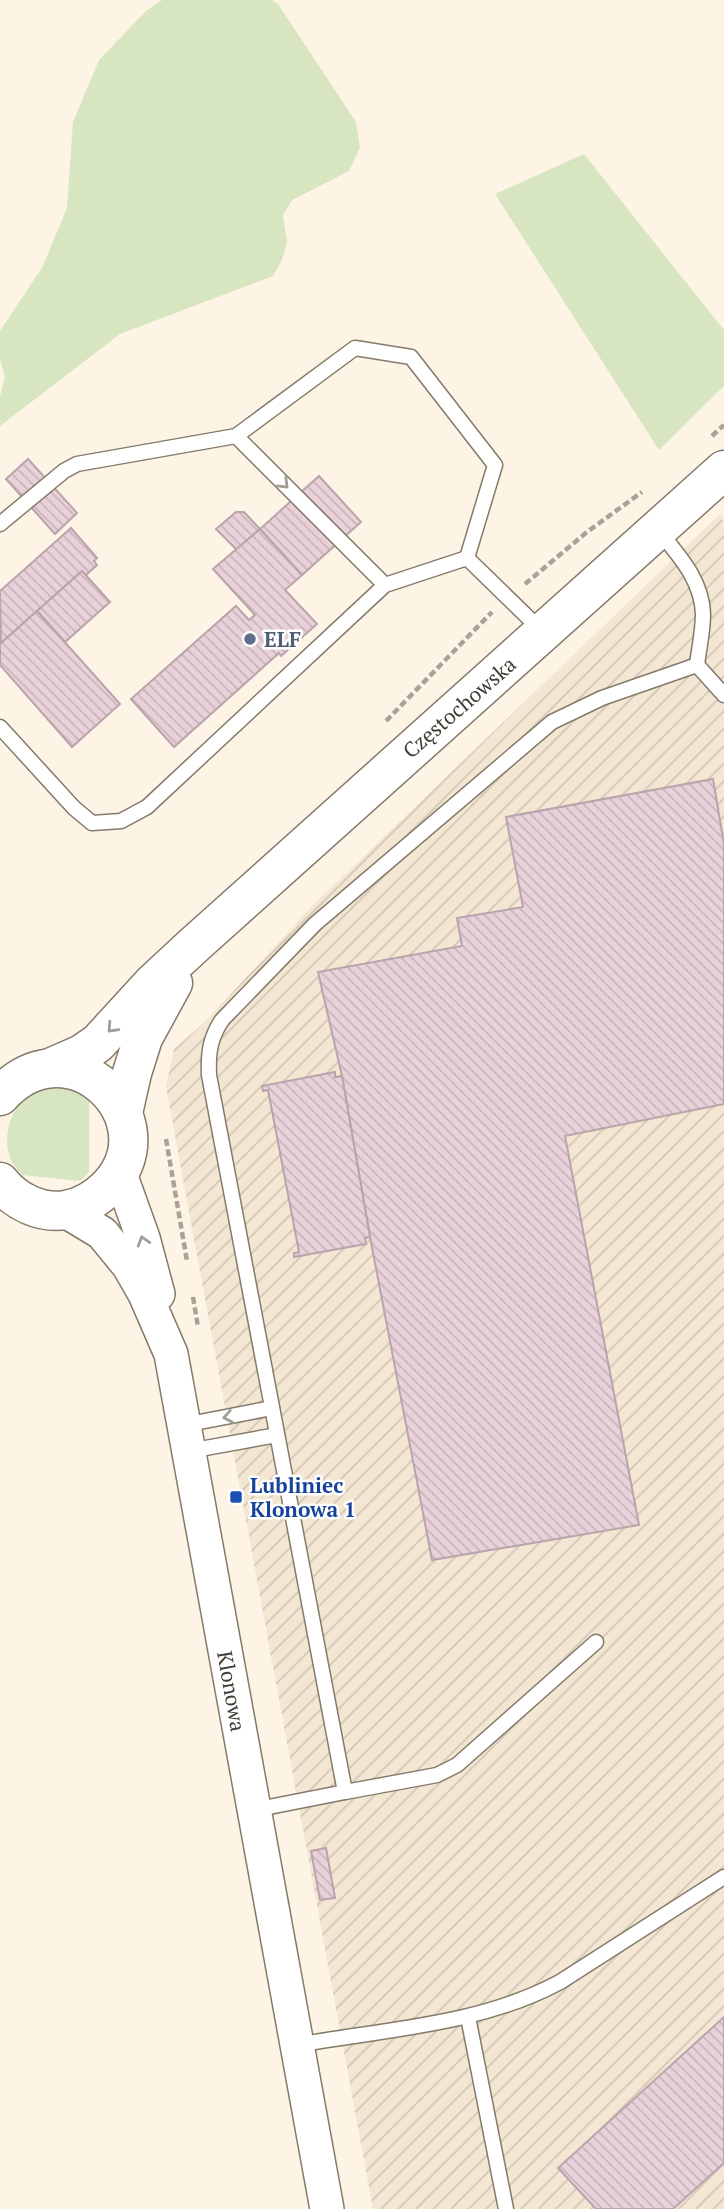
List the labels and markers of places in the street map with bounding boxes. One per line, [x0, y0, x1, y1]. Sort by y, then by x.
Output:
place label: ELF [264, 625, 301, 653]
marker: ELF [242, 631, 258, 647]
place label: Lubliniec Klonowa 1 [250, 1471, 356, 1523]
marker: Lubliniec Klonowa 1 [228, 1489, 244, 1505]

